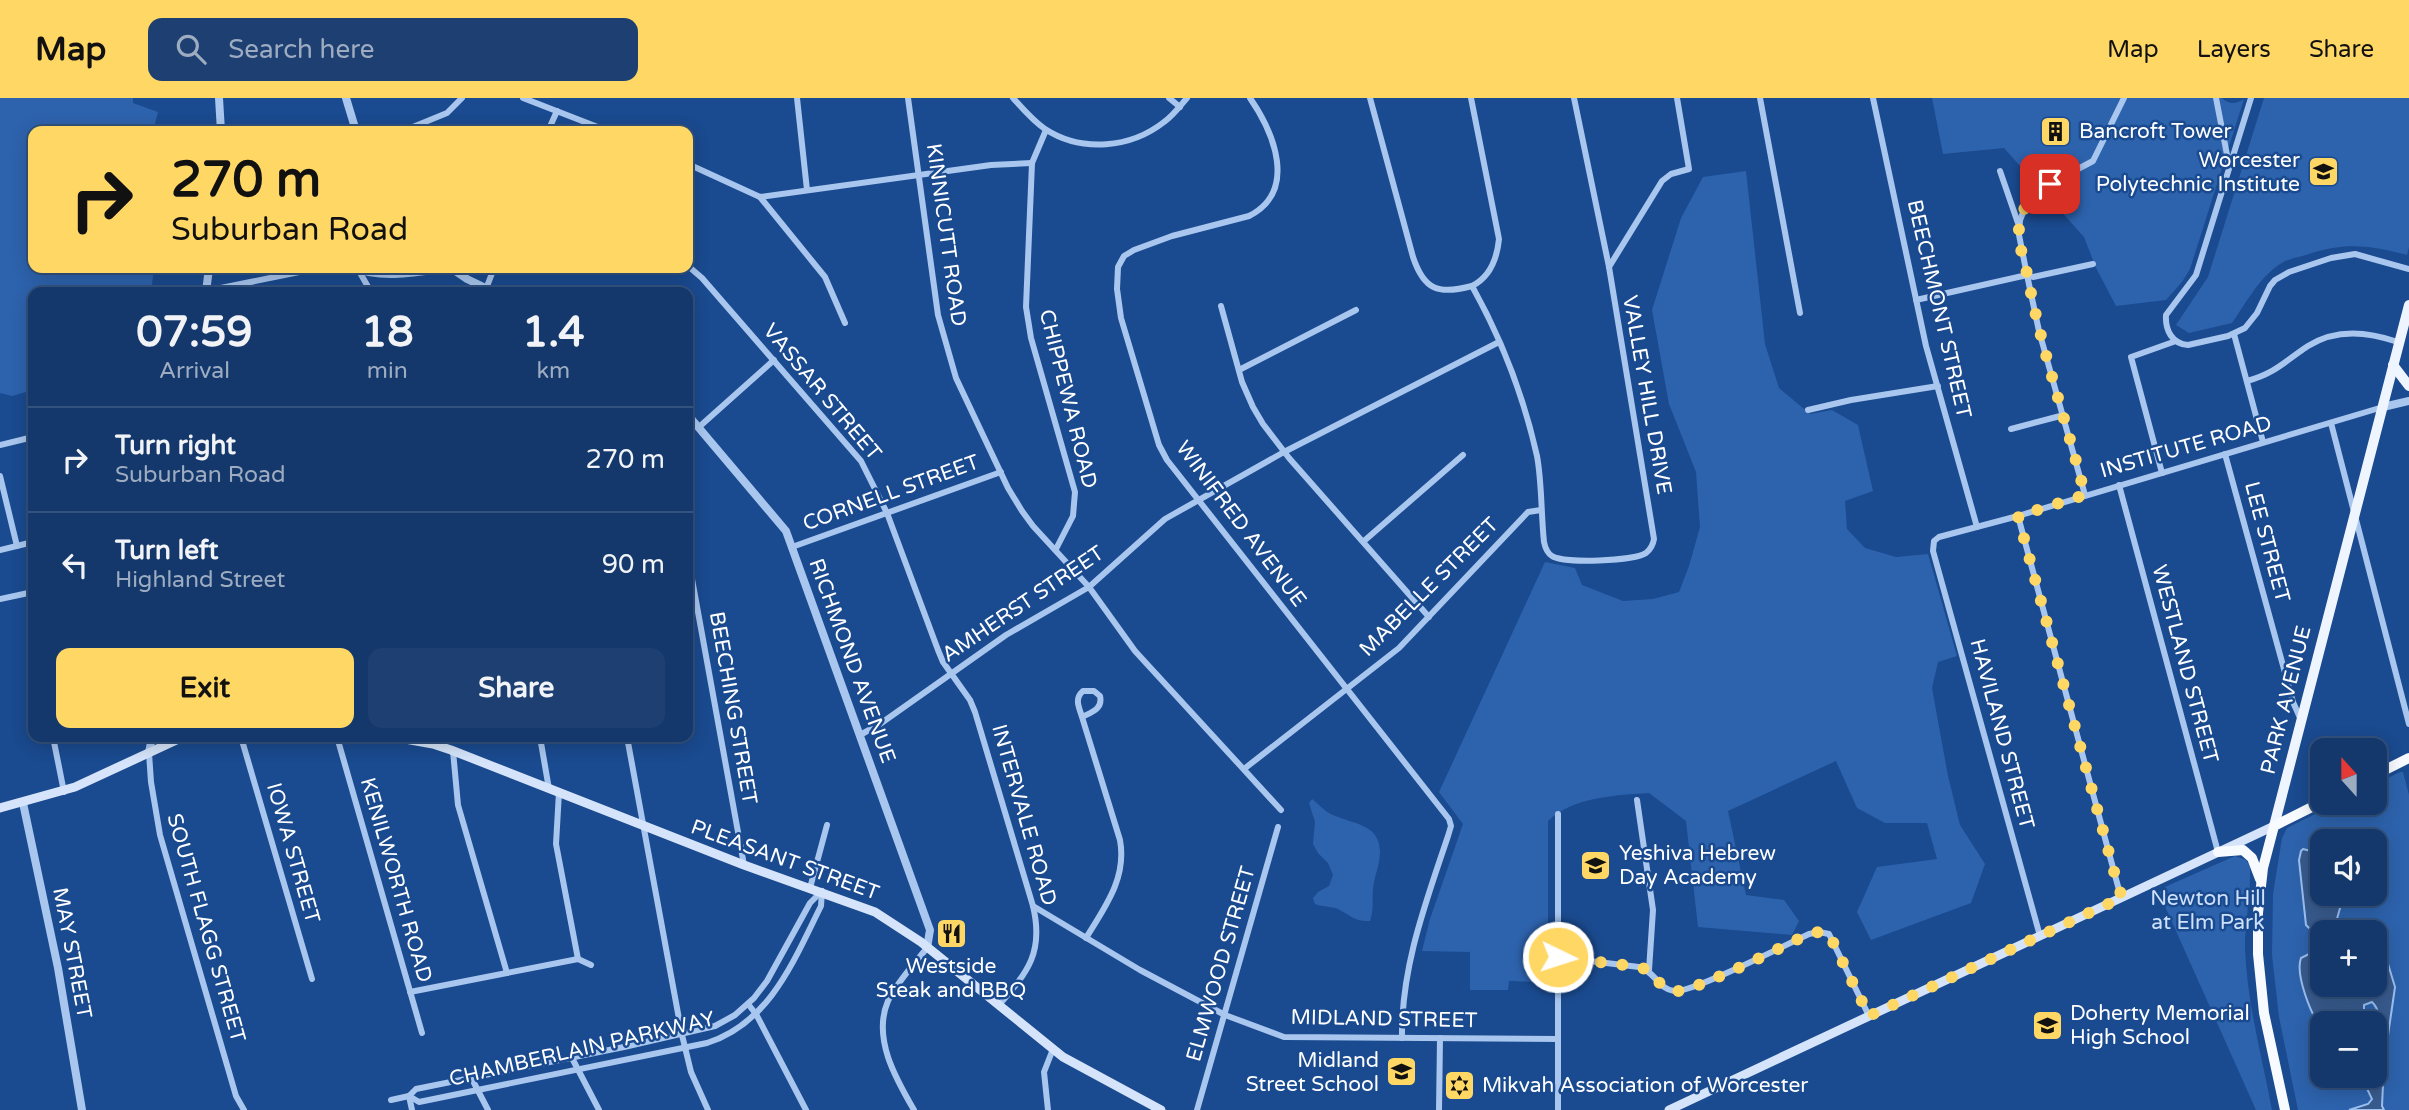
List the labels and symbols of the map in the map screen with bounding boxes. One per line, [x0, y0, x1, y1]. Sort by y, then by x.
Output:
building icon: Bancroft Tower [2039, 114, 2073, 148]
place label: Bancroft Tower [2079, 119, 2232, 144]
street label: KINNICUTT ROAD [921, 142, 971, 328]
place label: Worcester Polytechnic Institute [2096, 148, 2300, 197]
pin [2020, 154, 2080, 214]
school or university icon: Worcester Polytechnic Institute [2306, 155, 2340, 189]
street label: BEECHMONT STREET [1902, 197, 1976, 421]
street label: VALLEY HILL DRIVE [1617, 293, 1677, 497]
street label: CHIPPEWA ROAD [1034, 307, 1102, 491]
street label: VASSAR STREET [758, 319, 887, 466]
street label: INSTITUTE ROAD [2097, 411, 2275, 483]
street label: WINIFRED AVENUE [1170, 436, 1312, 612]
street label: CORNELL STREET [800, 449, 983, 536]
street label: LEE STREET [2239, 479, 2295, 605]
street label: MABELLE STREET [1354, 512, 1504, 662]
street label: AMHERST STREET [937, 540, 1109, 668]
street label: RICHMOND AVENUE [803, 555, 901, 767]
street label: WESTLAND STREET [2146, 562, 2224, 766]
street label: BEECHING STREET [704, 610, 762, 807]
street label: PARK AVENUE [2255, 623, 2317, 777]
street label: HAVILAND STREET [1965, 636, 2040, 832]
street label: INTERVALE ROAD [986, 721, 1062, 909]
north arrow [2310, 738, 2387, 816]
street label: KENILWORTH ROAD [355, 775, 437, 985]
street label: IOWA STREET [261, 780, 325, 926]
street label: SOUTH FLAGG STREET [161, 811, 251, 1045]
street label: PLEASANT STREET [687, 814, 883, 906]
place label: Yeshiva Hebrew Day Academy [1619, 841, 1776, 890]
school or university icon: Yeshiva Hebrew Day Academy [1579, 848, 1613, 882]
street label: ELMWOOD STREET [1181, 863, 1261, 1064]
street label: MAY STREET [47, 885, 97, 1021]
park label: Newton Hill at Elm Park [2150, 886, 2266, 935]
restaurant icon: Westside Steak and BBQ [934, 917, 968, 951]
position arrow [1521, 920, 1595, 994]
place label: Westside Steak and BBQ [876, 954, 1026, 1003]
place label: Doherty Memorial High School [2070, 1001, 2250, 1050]
street label: MIDLAND STREET [1290, 1005, 1478, 1033]
street label: CHAMBERLAIN PARKWAY [447, 1006, 717, 1092]
school or university icon: Doherty Memorial High School [2030, 1008, 2064, 1042]
place label: Midland Street School [1246, 1048, 1379, 1097]
school or university icon: Midland Street School [1385, 1055, 1419, 1089]
synagogue icon: Mikvah Association of Worcester [1442, 1068, 1476, 1102]
place label: Mikvah Association of Worcester [1482, 1073, 1808, 1098]

